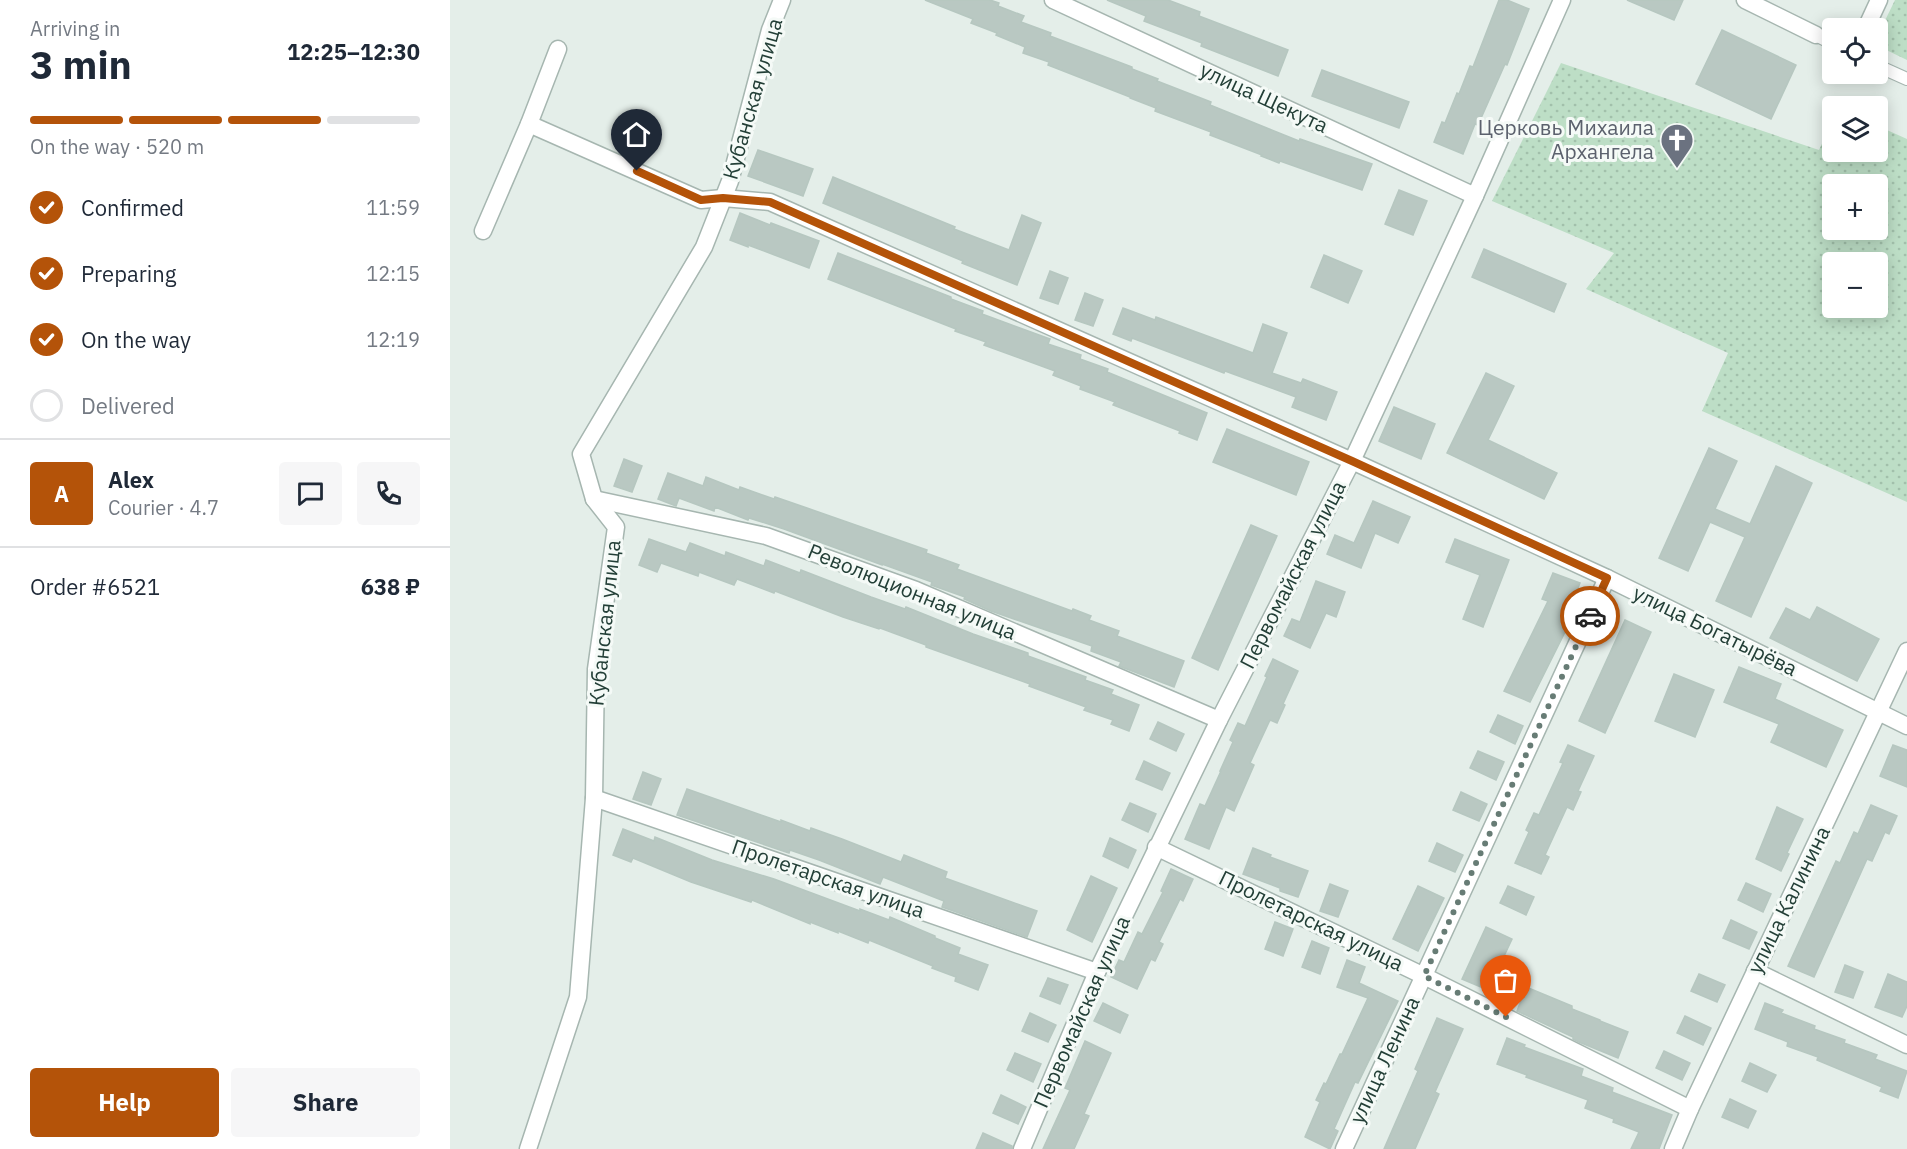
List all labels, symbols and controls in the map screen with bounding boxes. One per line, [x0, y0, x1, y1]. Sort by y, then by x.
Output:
text: Arriving in [30, 15, 120, 42]
street label: Кубанская улица [716, 15, 788, 183]
map controls [1822, 18, 1888, 318]
button: locate [1822, 18, 1888, 84]
text: 12:25–12:30 [287, 37, 420, 66]
text: 3 min [30, 39, 132, 90]
street label: улица Щекута [1196, 55, 1333, 139]
button: layers [1822, 96, 1888, 162]
pin [611, 109, 662, 171]
place label: Церковь Михаила Архангела [1478, 113, 1654, 165]
icon: home [620, 118, 653, 151]
church icon: Церковь Михаила Архангела [1659, 122, 1695, 169]
text: On the way · 520 m [30, 133, 204, 160]
button: + [1822, 174, 1888, 240]
icon: check [30, 191, 63, 224]
text: Confirmed [81, 193, 184, 222]
text: 11:59 [366, 194, 420, 221]
button: − [1822, 252, 1888, 318]
icon: check [30, 257, 63, 290]
text: Preparing [81, 259, 176, 288]
text: 12:15 [366, 260, 420, 287]
icon: check [30, 323, 63, 356]
text: On the way [81, 325, 191, 354]
text: 12:19 [366, 326, 420, 353]
text: Delivered [81, 391, 175, 420]
button: chat [279, 462, 342, 525]
button: phone [357, 462, 420, 525]
text: Alex [108, 465, 154, 494]
street label: Первомайская улица [1233, 476, 1352, 673]
text: A [54, 479, 69, 508]
text: Courier · 4.7 [108, 494, 219, 521]
street label: Революционная улица [804, 536, 1021, 646]
street label: Кубанская улица [581, 539, 627, 707]
text: Order #6521 [30, 572, 160, 601]
text: 638 ₽ [361, 572, 420, 601]
street label: улица Богатырёва [1629, 578, 1802, 682]
courier [1560, 586, 1620, 646]
icon: car [1574, 600, 1607, 633]
street label: улица Калинина [1740, 821, 1836, 978]
street label: Пролетарская улица [728, 832, 928, 924]
street label: Пролетарская улица [1215, 863, 1408, 977]
street label: Первомайская улица [1026, 911, 1136, 1112]
pin [1480, 955, 1531, 1017]
icon: bag [1489, 964, 1522, 997]
street label: улица Ленина [1342, 991, 1426, 1128]
button: Help [30, 1068, 219, 1137]
button: Share [231, 1068, 420, 1137]

